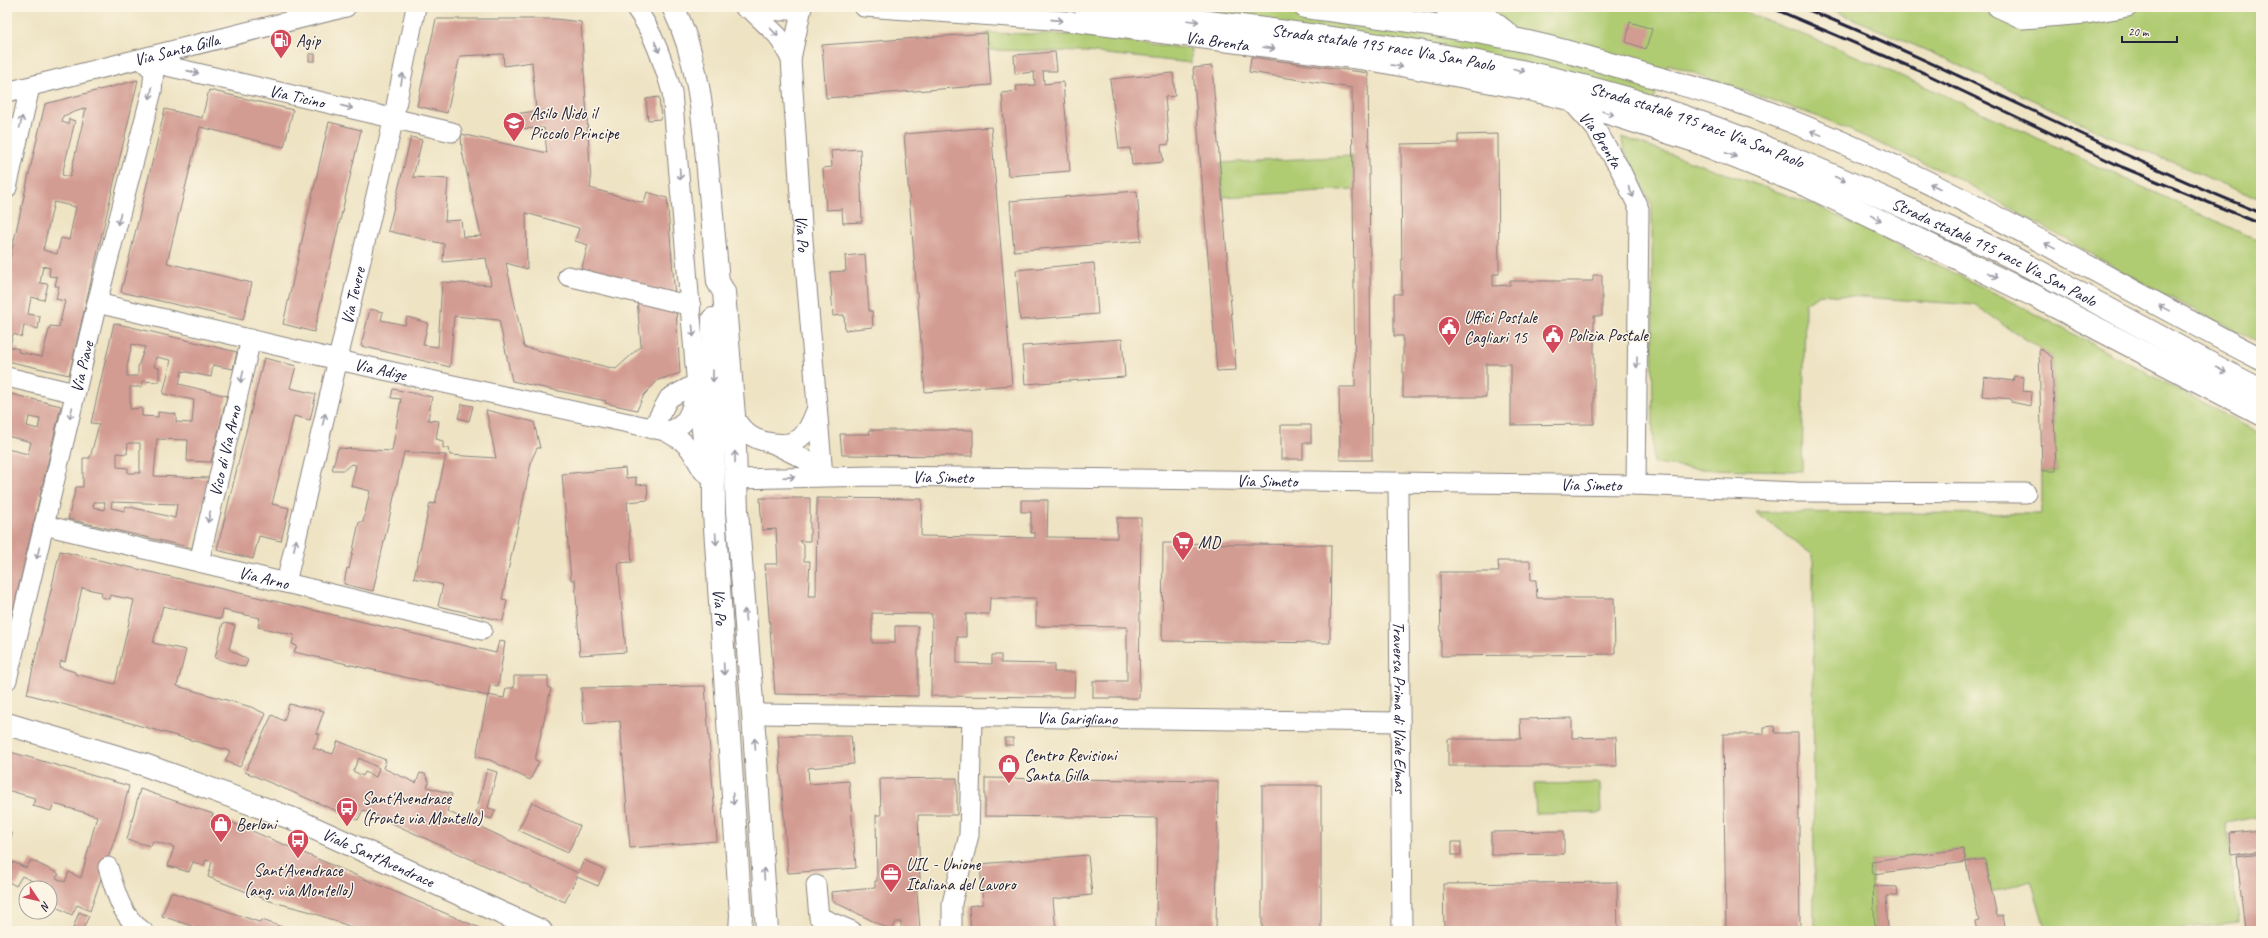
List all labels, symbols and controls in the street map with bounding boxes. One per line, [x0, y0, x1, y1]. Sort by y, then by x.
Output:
one-way arrow [1050, 17, 1063, 24]
one-way arrow [1186, 17, 1199, 24]
scale bar [2122, 18, 2177, 44]
street label: Strada statale 195 racc Via San Paolo [1270, 20, 1498, 76]
text: 20 m [2128, 24, 2150, 40]
fuel station icon: Agip [268, 27, 294, 60]
one-way arrow [769, 27, 778, 37]
street label: Via Brenta [1184, 27, 1252, 56]
street label: Via Santa Gilla [132, 29, 224, 71]
place label: Agip [296, 30, 322, 51]
one-way arrow [654, 40, 662, 52]
one-way arrow [1262, 44, 1275, 52]
one-way arrow [1391, 62, 1404, 70]
one-way arrow [1512, 67, 1525, 75]
one-way arrow [187, 68, 200, 76]
one-way arrow [398, 73, 406, 86]
street label: Strada statale 195 racc Via San Paolo [1587, 78, 1808, 173]
street label: Via Ticino [267, 80, 329, 114]
one-way arrow [147, 86, 155, 99]
one-way arrow [341, 103, 354, 111]
place label: Asilo Nido il Piccolo Principe [530, 103, 620, 144]
street label: Via Brenta [1574, 107, 1628, 173]
school or university icon: Asilo Nido il Piccolo Principe [501, 110, 527, 143]
one-way arrow [1602, 110, 1615, 117]
one-way arrow [18, 116, 26, 129]
one-way arrow [1811, 129, 1823, 136]
one-way arrow [1725, 152, 1737, 160]
one-way arrow [677, 167, 684, 180]
one-way arrow [1834, 176, 1846, 183]
one-way arrow [1929, 182, 1941, 189]
one-way arrow [1628, 185, 1635, 197]
street label: Strada statale 195 racc Via San Paolo [1888, 193, 2101, 312]
one-way arrow [114, 212, 122, 225]
street label: Via Po [790, 215, 814, 253]
one-way arrow [1870, 215, 1882, 223]
one-way arrow [2044, 242, 2056, 249]
street label: Via Tevere [336, 264, 370, 326]
one-way arrow [1987, 272, 1999, 280]
one-way arrow [2159, 304, 2171, 312]
place label: Uffici Postale Cagliari 15 [1464, 307, 1538, 348]
public building icon: Uffici Postale Cagliari 15 [1436, 314, 1462, 347]
public building icon: Polizia Postale [1540, 322, 1566, 355]
one-way arrow [689, 324, 696, 337]
place label: Polizia Postale [1568, 325, 1649, 346]
street label: Via Piave [66, 338, 99, 395]
street label: Via Adige [352, 354, 410, 386]
one-way arrow [1633, 355, 1641, 368]
one-way arrow [2215, 367, 2227, 374]
one-way arrow [709, 369, 717, 382]
one-way arrow [237, 370, 245, 383]
street label: Vico di Via Arno [205, 403, 246, 498]
one-way arrow [66, 406, 74, 419]
one-way arrow [321, 413, 328, 426]
one-way arrow [731, 451, 739, 464]
street label: Via Simeto [913, 466, 975, 488]
street label: Via Simeto [1236, 470, 1299, 492]
one-way arrow [782, 473, 795, 481]
street label: Via Simeto [1560, 474, 1623, 496]
one-way arrow [204, 510, 212, 523]
supermarket icon: MD [1170, 529, 1196, 562]
one-way arrow [712, 532, 719, 545]
place label: MD [1198, 532, 1221, 553]
one-way arrow [291, 539, 299, 552]
one-way arrow [33, 547, 41, 560]
street label: Via Arno [237, 562, 292, 595]
street label: Via Po [708, 588, 732, 627]
one-way arrow [741, 609, 749, 622]
street label: Traversa Prima di Viale Elmas [1388, 621, 1411, 794]
one-way arrow [721, 662, 728, 675]
street label: Via Garigliano [1037, 708, 1118, 730]
one-way arrow [752, 738, 759, 751]
place label: Centro Revisioni Santa Gilla [1024, 745, 1118, 786]
shop icon: Centro Revisioni Santa Gilla [996, 752, 1022, 785]
place label: Sant'Avendrace (fronte via Montello) [362, 788, 484, 829]
one-way arrow [730, 792, 737, 805]
bus stop icon: Sant'Avendrace (fronte via Montello) [334, 795, 360, 828]
shop icon: Berloni [208, 811, 234, 844]
place label: Berloni [236, 814, 279, 835]
street label: Viale Sant'Avendrace [319, 823, 439, 893]
bus stop icon: Sant'Avendrace (ang. via Montello) [285, 827, 311, 860]
place label: UIL - Unione Italiana del Lavoro [906, 854, 1017, 895]
place label: Sant'Avendrace (ang. via Montello) [244, 860, 354, 901]
office icon: UIL - Unione Italiana del Lavoro [878, 861, 904, 894]
one-way arrow [760, 868, 767, 881]
north arrow [18, 880, 58, 920]
text: N [37, 899, 54, 914]

